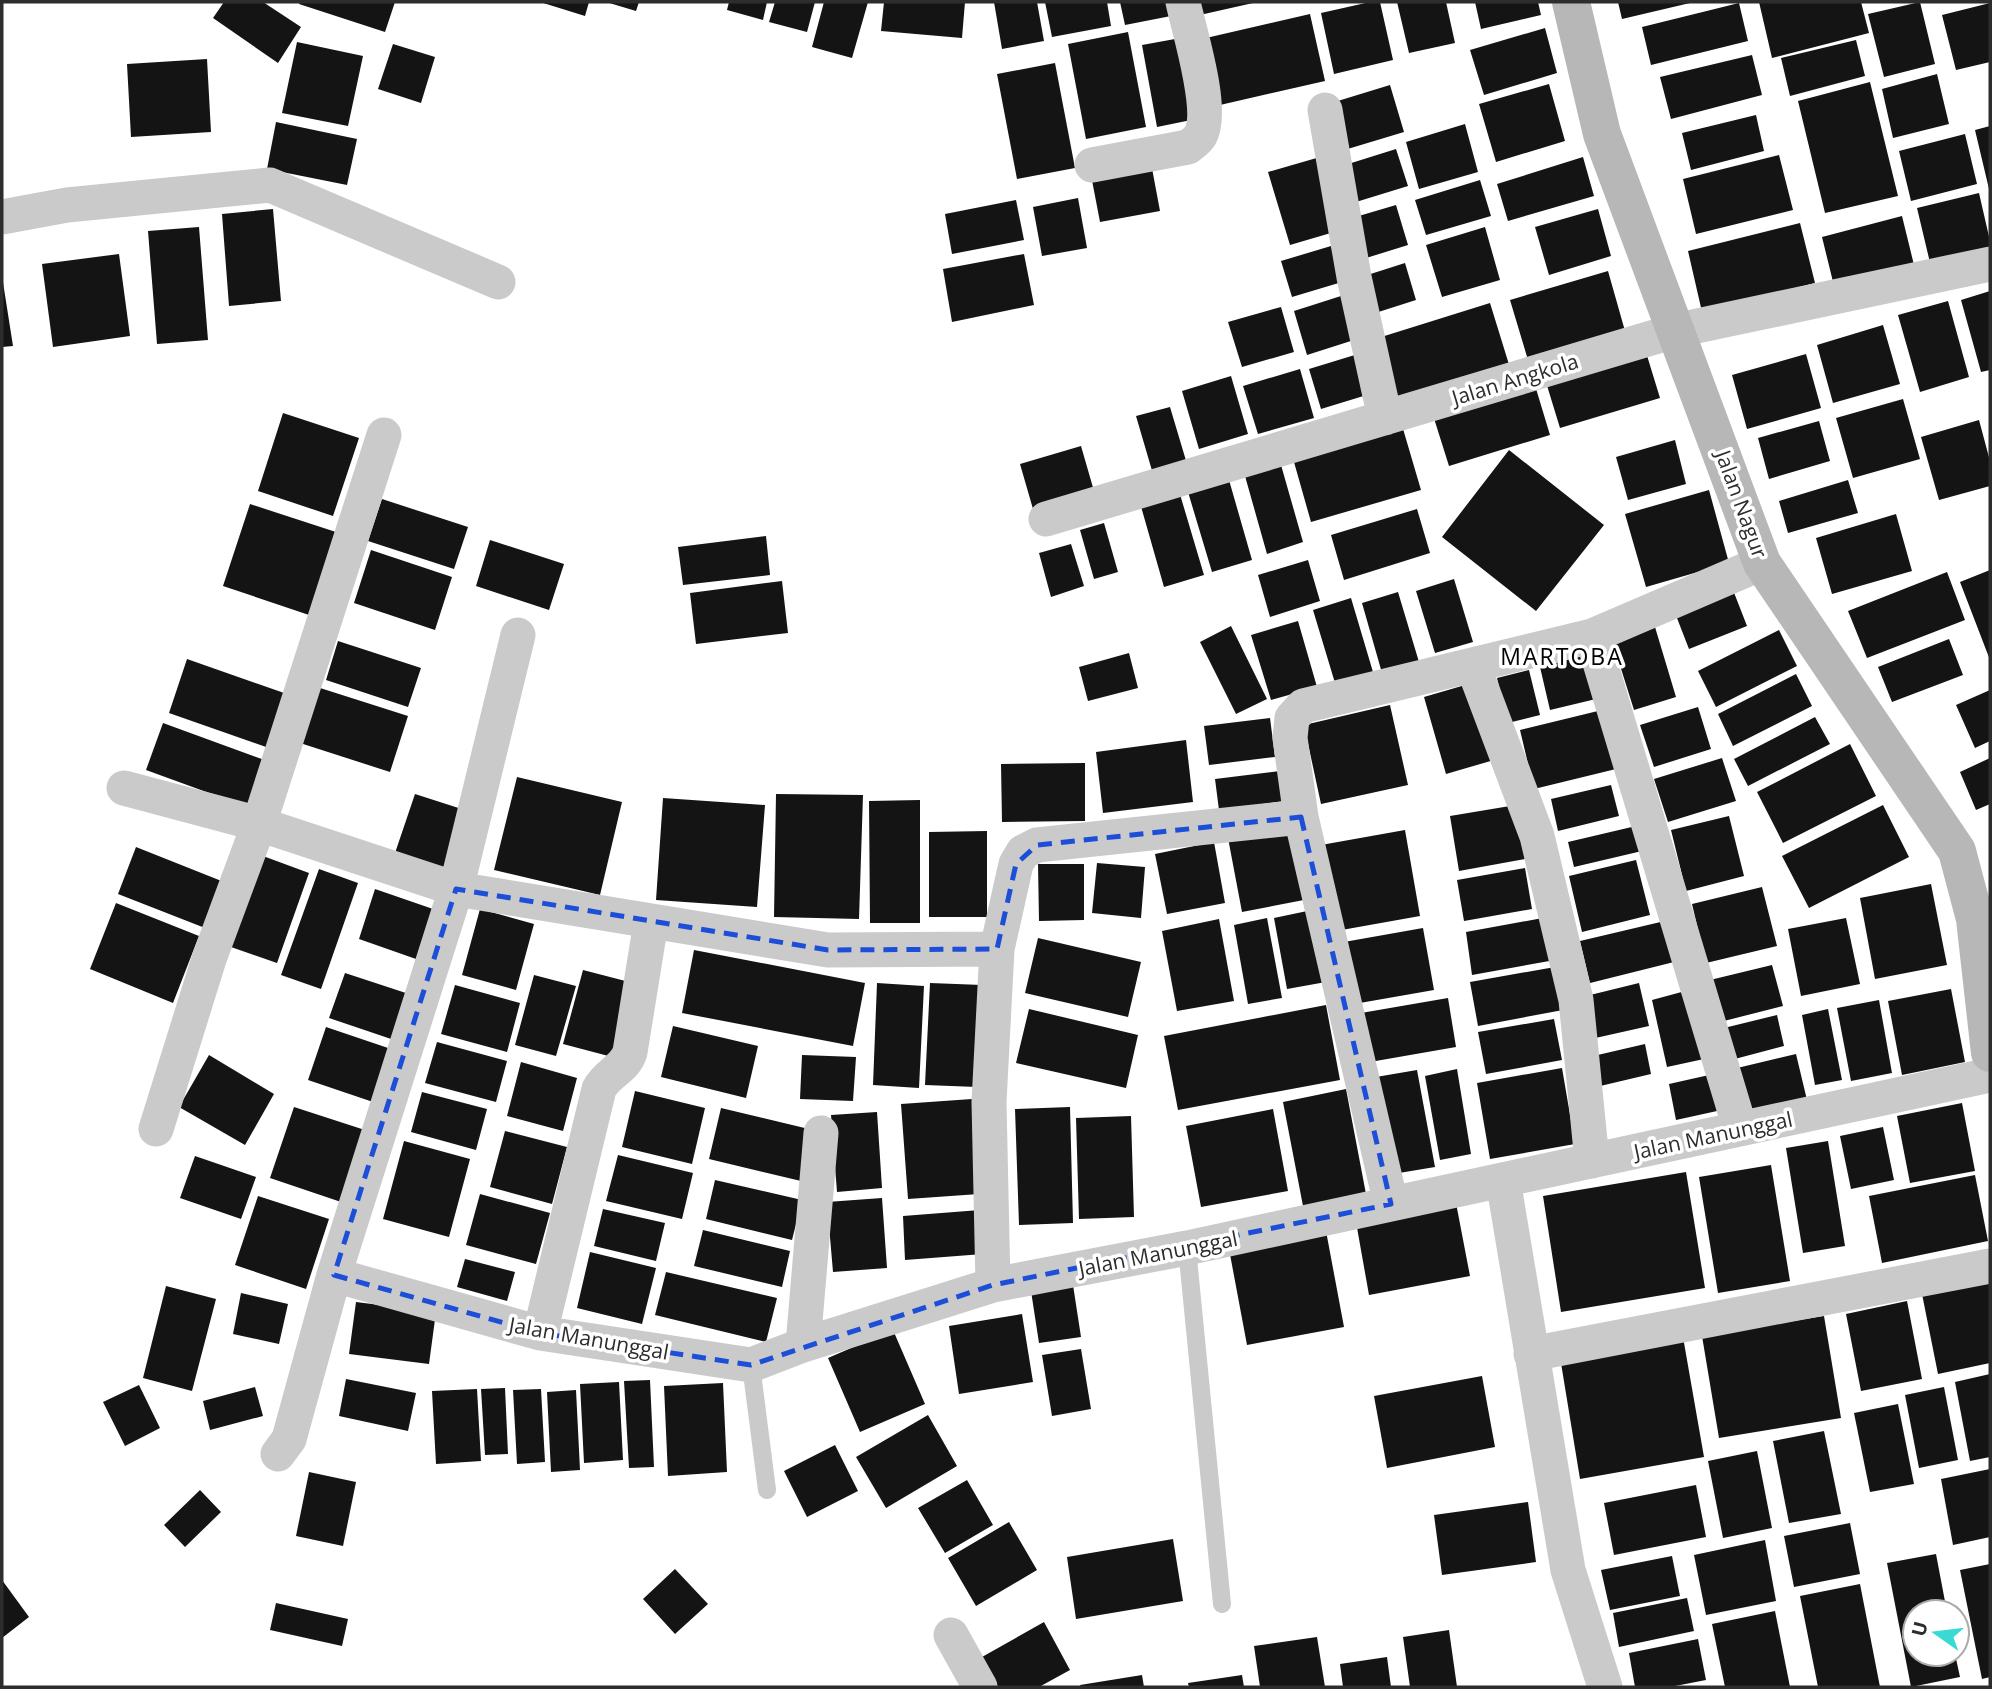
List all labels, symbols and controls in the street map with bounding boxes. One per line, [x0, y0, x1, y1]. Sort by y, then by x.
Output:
street label: Jalan Angkola [1446, 346, 1582, 412]
street label: Jalan Nagur [1709, 444, 1775, 562]
district label: MARTOBA [1500, 640, 1624, 672]
street label: Jalan Manunggal [1629, 1105, 1795, 1166]
street label: Jalan Manunggal [1074, 1224, 1240, 1283]
street label: Jalan Manunggal [505, 1310, 671, 1366]
north arrow [1901, 1598, 1971, 1668]
text: U [1905, 1619, 1934, 1639]

